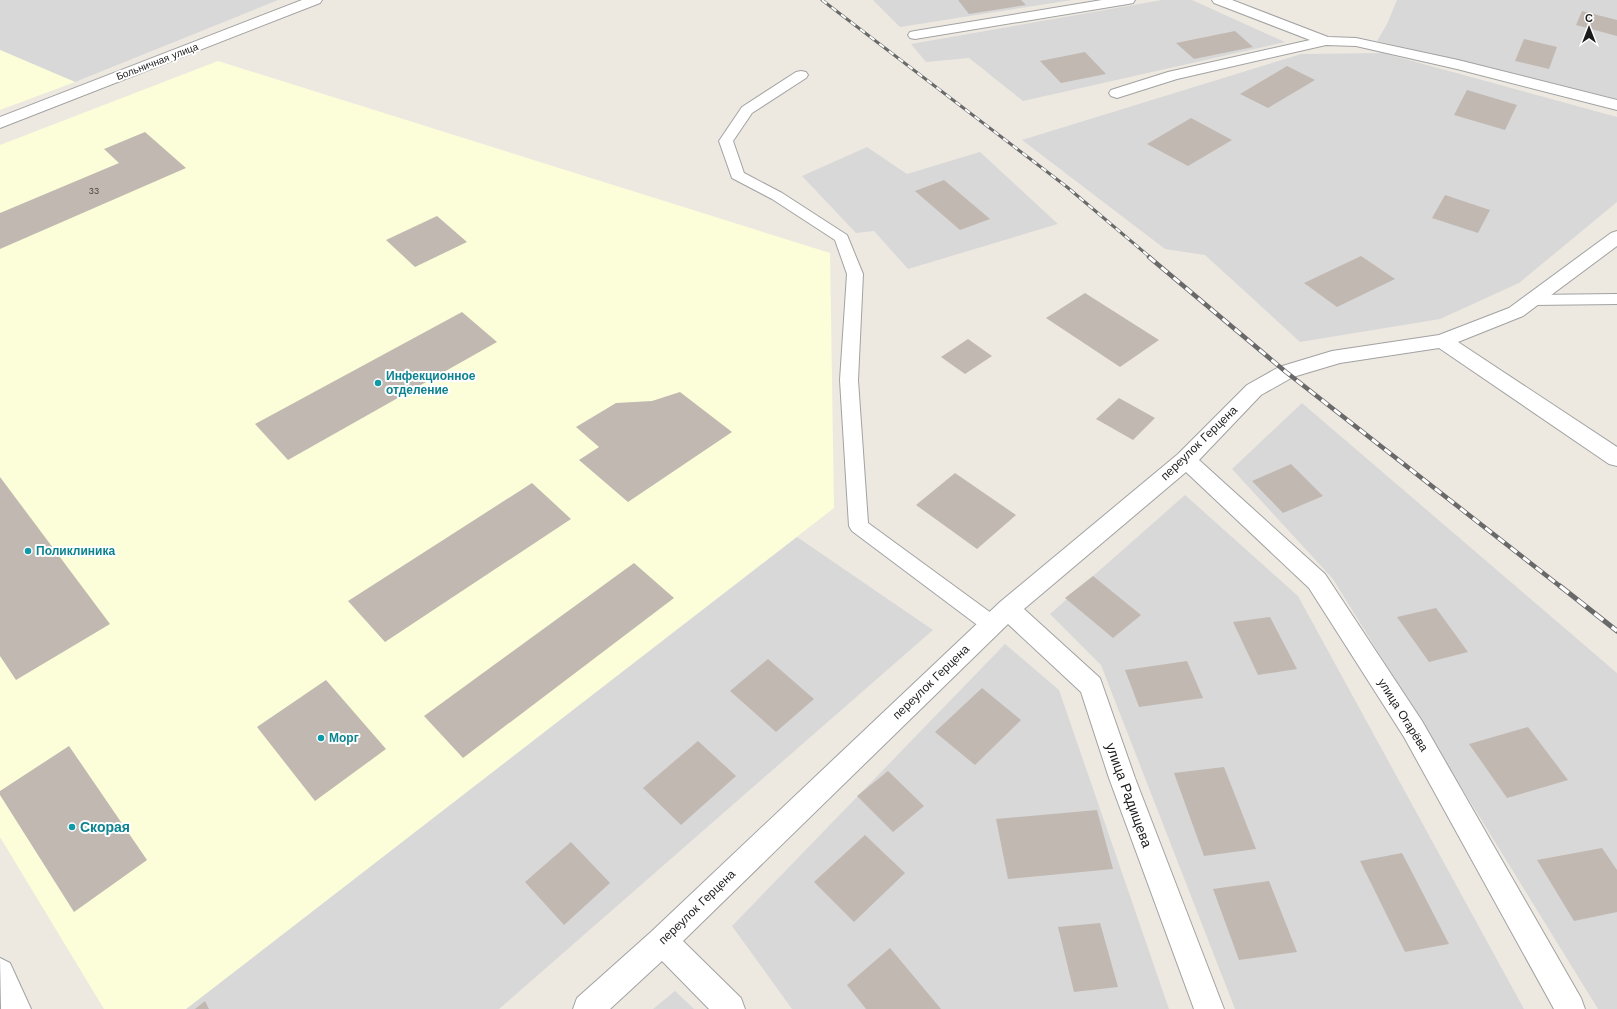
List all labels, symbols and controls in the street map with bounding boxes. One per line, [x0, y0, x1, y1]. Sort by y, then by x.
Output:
north arrow [1569, 8, 1609, 48]
text: С [1585, 12, 1593, 25]
street label: Больничная улица [115, 41, 200, 82]
house number: 33 [89, 186, 99, 196]
place label: Инфекционное отделение [386, 369, 476, 397]
marker: Инфекционное отделение [373, 378, 383, 388]
street label: переулок Герцена [1158, 403, 1240, 483]
place label: Поликлиника [36, 544, 115, 558]
marker: Поликлиника [23, 546, 33, 556]
street label: переулок Герцена [890, 642, 972, 722]
street label: улица Огарёва [1375, 676, 1431, 754]
place label: Морг [329, 731, 359, 745]
marker: Морг [316, 733, 326, 743]
street label: улица Радищева [1103, 741, 1155, 850]
place label: Скорая [80, 819, 130, 835]
marker: Скорая [67, 822, 77, 832]
street label: переулок Герцена [656, 867, 738, 947]

